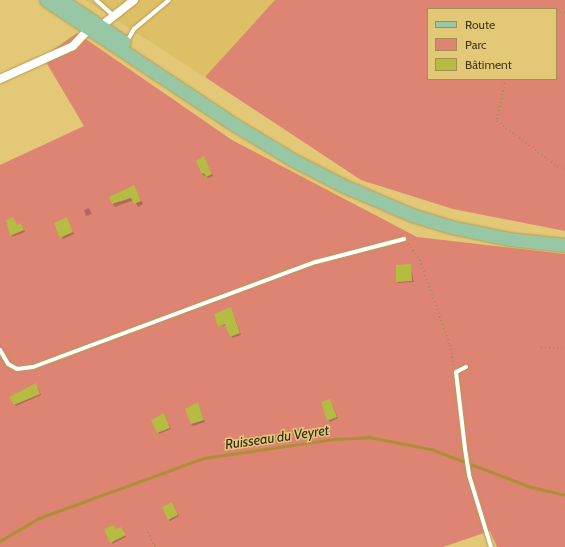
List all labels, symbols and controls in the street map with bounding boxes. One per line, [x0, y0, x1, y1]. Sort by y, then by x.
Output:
legend [427, 8, 557, 80]
text: Route [465, 17, 495, 32]
text: Parc [465, 37, 487, 52]
text: Bâtiment [465, 57, 512, 72]
water label: Ruisseau du Veyret [224, 421, 330, 453]

